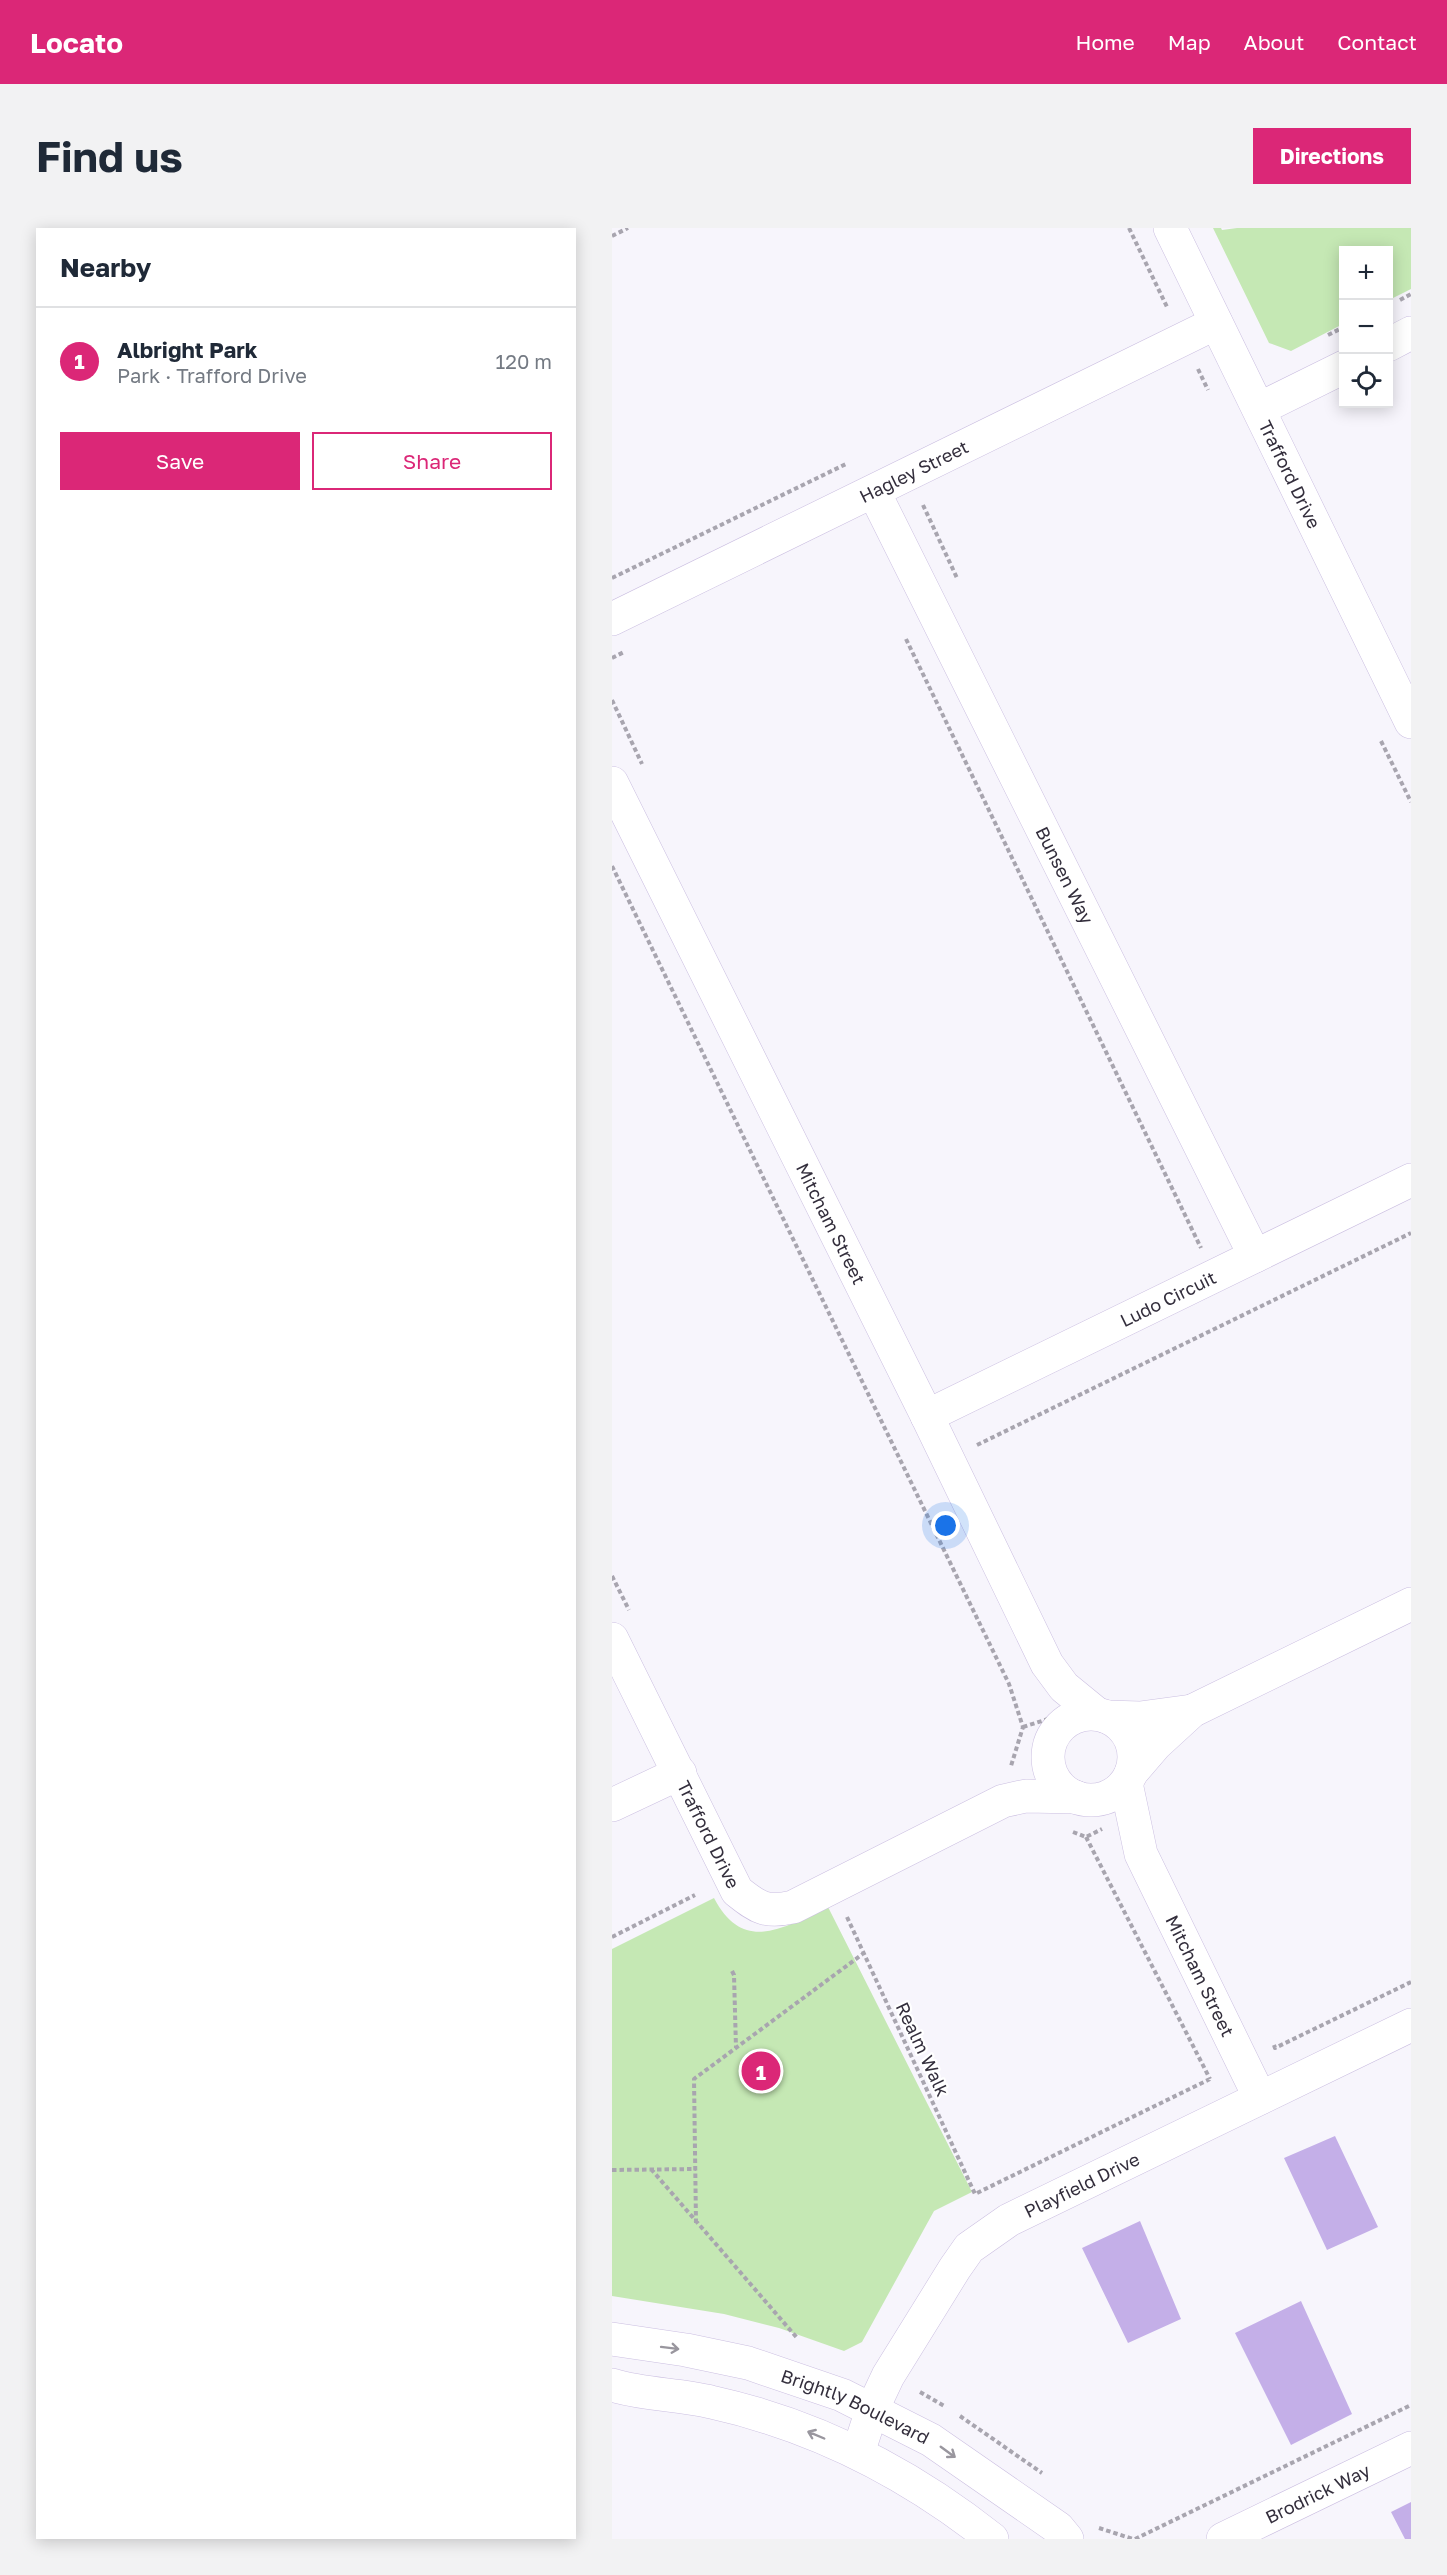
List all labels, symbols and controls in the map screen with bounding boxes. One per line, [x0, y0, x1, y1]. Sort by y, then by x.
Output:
text: Locato [30, 26, 123, 59]
text: Home [1075, 29, 1135, 55]
text: Map [1168, 29, 1211, 55]
text: About [1244, 29, 1304, 55]
text: Contact [1337, 29, 1417, 55]
button: Directions [1253, 128, 1411, 184]
text: Find us [36, 131, 183, 181]
map controls [1339, 246, 1393, 408]
button: + [1339, 246, 1393, 300]
text: Nearby [60, 252, 151, 283]
button: − [1339, 300, 1393, 354]
text: Albright Park [117, 336, 258, 363]
text: 1 [74, 349, 85, 373]
text: 120 m [496, 349, 552, 373]
button: locate [1339, 354, 1393, 408]
text: Park · Trafford Drive [117, 363, 307, 387]
street label: Trafford Drive [1254, 417, 1326, 532]
button: Save [60, 432, 300, 490]
button: Share [312, 432, 552, 490]
street label: Hagley Street [856, 435, 972, 507]
street label: Bunsen Way [1031, 823, 1099, 927]
street label: Mitcham Street [792, 1159, 871, 1288]
street label: Ludo Circuit [1116, 1266, 1219, 1331]
your location [931, 1511, 960, 1540]
street label: Trafford Drive [673, 1777, 745, 1892]
street label: Mitcham Street [1161, 1911, 1239, 2040]
street label: Realm Walk [892, 1998, 954, 2100]
pin: 1 [742, 2048, 780, 2094]
street label: Playfield Drive [1020, 2147, 1143, 2222]
one-way arrow [659, 2342, 679, 2353]
street label: Brightly Boulevard [778, 2364, 933, 2448]
one-way arrow [808, 2429, 826, 2440]
one-way arrow [940, 2446, 956, 2459]
street label: Brodrick Way [1262, 2459, 1373, 2528]

